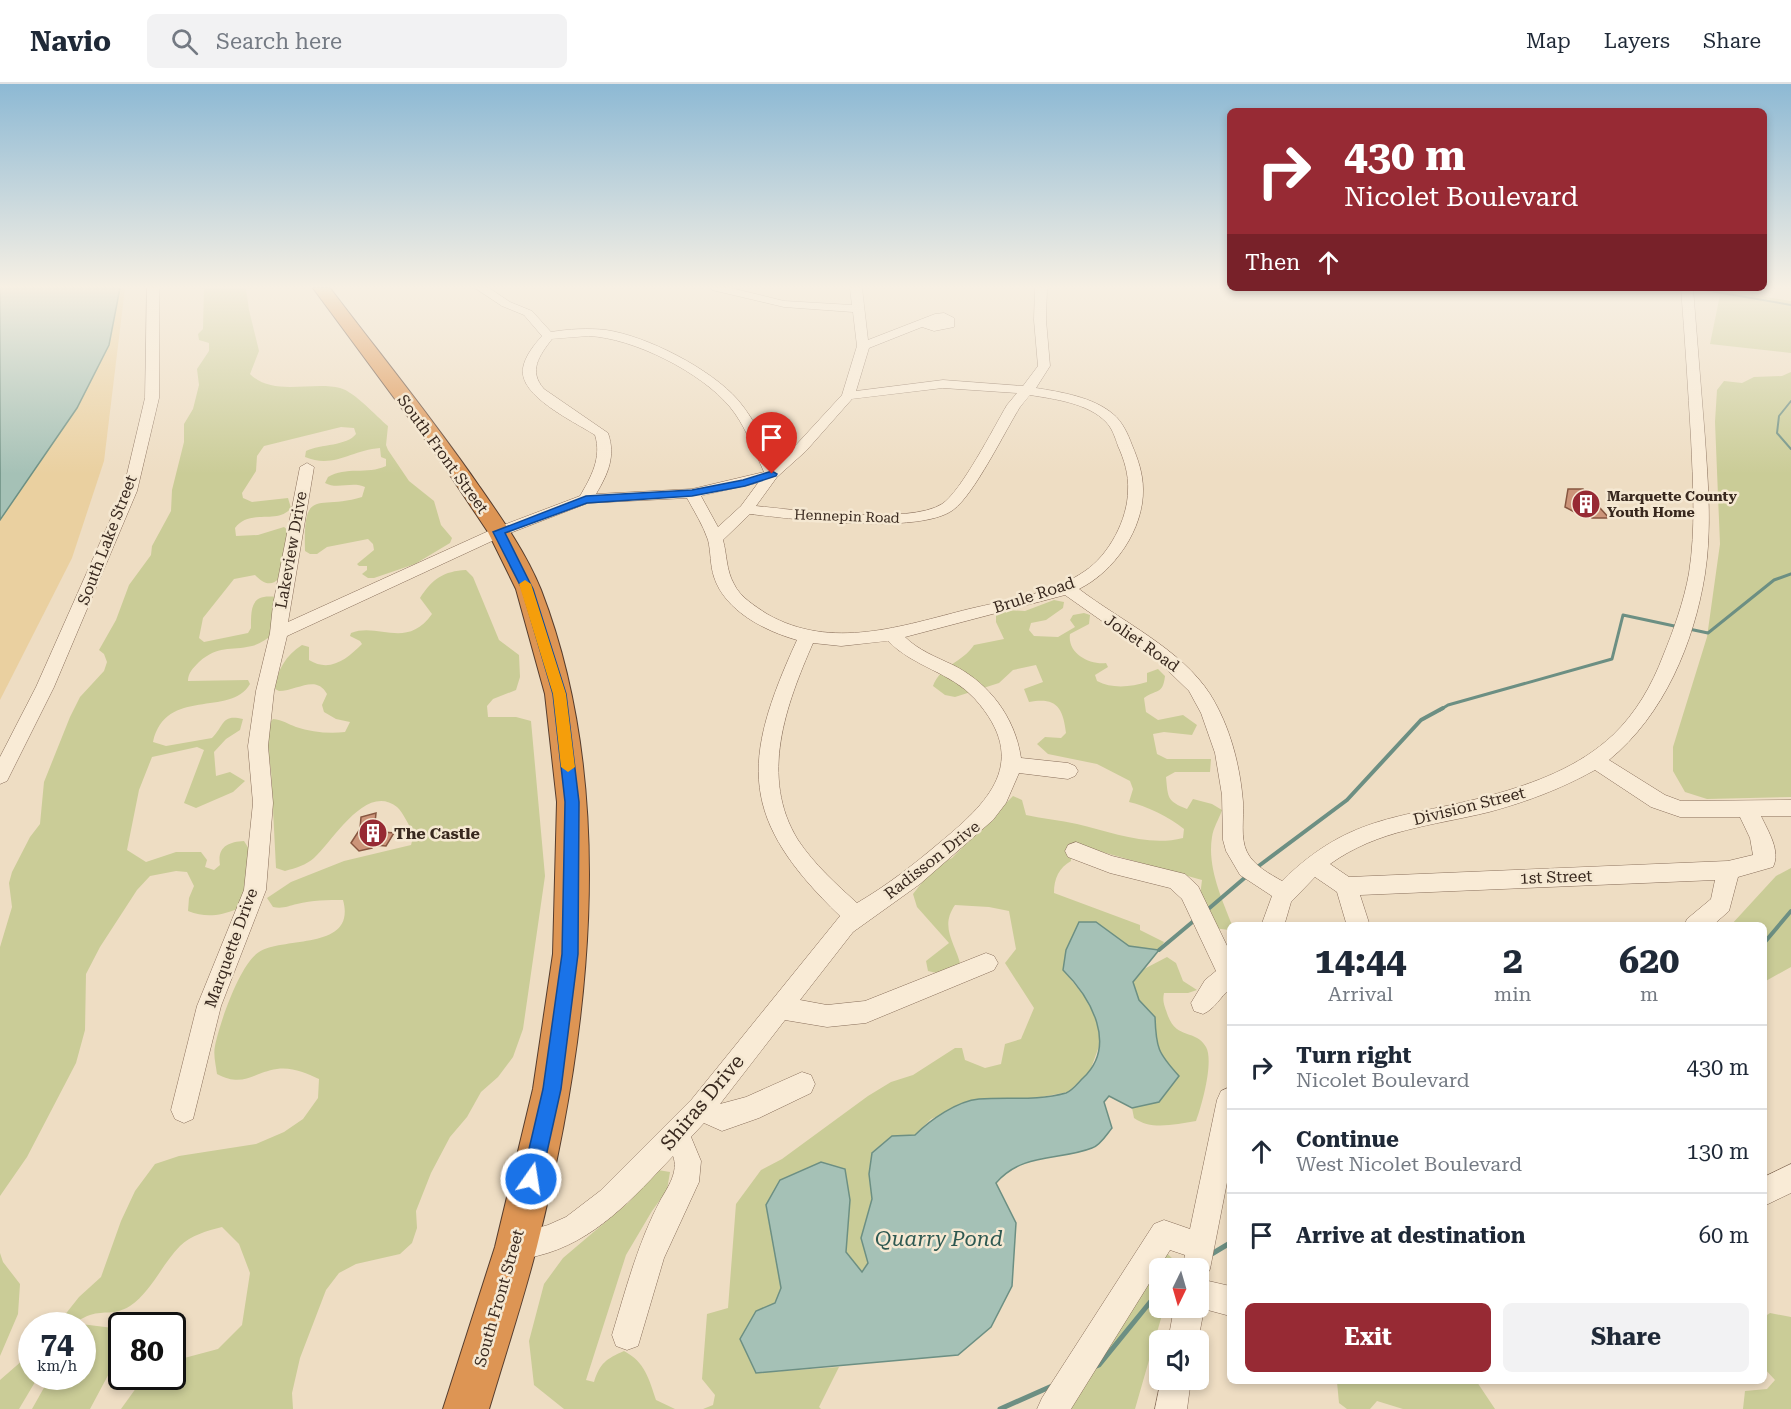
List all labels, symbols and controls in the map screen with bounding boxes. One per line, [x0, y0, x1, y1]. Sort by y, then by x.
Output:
search box [147, 14, 567, 68]
text: Navio [30, 25, 111, 58]
icon: search [168, 25, 201, 58]
text: Search here [216, 29, 342, 54]
text: Map [1526, 29, 1571, 53]
text: Layers [1604, 29, 1670, 53]
text: Share [1703, 29, 1761, 53]
text: 430 m [1344, 131, 1466, 180]
icon: right [1245, 132, 1323, 210]
text: Nicolet Boulevard [1344, 181, 1578, 213]
icon: ahead [1312, 246, 1345, 279]
text: Then [1245, 250, 1300, 275]
street label: South Front Street [393, 391, 493, 517]
pin [746, 412, 797, 474]
icon: arrive [755, 421, 788, 454]
street label: South Lake Street [73, 472, 141, 608]
building icon: Marquette County Youth Home [1570, 488, 1602, 520]
place label: Marquette County Youth Home [1607, 488, 1737, 520]
street label: Lakeview Drive [271, 490, 311, 610]
street label: Hennepin Road [794, 506, 900, 526]
street label: Brule Road [991, 573, 1077, 617]
street label: Joliet Road [1101, 610, 1183, 676]
street label: Division Street [1411, 783, 1527, 829]
building icon: The Castle [357, 817, 389, 849]
street label: Radisson Drive [880, 817, 984, 903]
place label: The Castle [394, 824, 480, 843]
street label: 1st Street [1519, 866, 1593, 888]
street label: Marquette Drive [201, 886, 261, 1010]
text: 14:44 [1315, 940, 1406, 982]
text: 2 [1503, 940, 1523, 982]
text: 620 [1619, 940, 1679, 982]
text: Arrival [1328, 982, 1393, 1006]
text: min [1494, 982, 1531, 1006]
text: m [1640, 982, 1658, 1006]
text: Turn right [1296, 1043, 1411, 1068]
street label: Shiras Drive [655, 1049, 749, 1155]
icon: right [1245, 1051, 1278, 1084]
text: 430 m [1686, 1055, 1749, 1080]
text: Nicolet Boulevard [1296, 1068, 1470, 1092]
text: Continue [1296, 1127, 1399, 1152]
icon: ahead [1245, 1135, 1278, 1168]
text: 130 m [1686, 1139, 1749, 1164]
position arrow [499, 1147, 563, 1211]
text: West Nicolet Boulevard [1296, 1152, 1522, 1176]
icon: arrive [1245, 1219, 1278, 1252]
text: Arrive at destination [1296, 1223, 1525, 1248]
text: 60 m [1699, 1223, 1749, 1248]
street label: South Front Street [470, 1227, 528, 1369]
water label: Quarry Pond [875, 1227, 1003, 1251]
north arrow [1149, 1258, 1209, 1318]
map controls [1149, 1258, 1209, 1390]
button: Exit [1245, 1303, 1491, 1372]
button: Share [1503, 1303, 1749, 1372]
speed limit sign: 80 [108, 1312, 186, 1390]
text: 74 [40, 1326, 74, 1361]
button: sound [1149, 1330, 1209, 1390]
text: km/h [37, 1357, 77, 1375]

